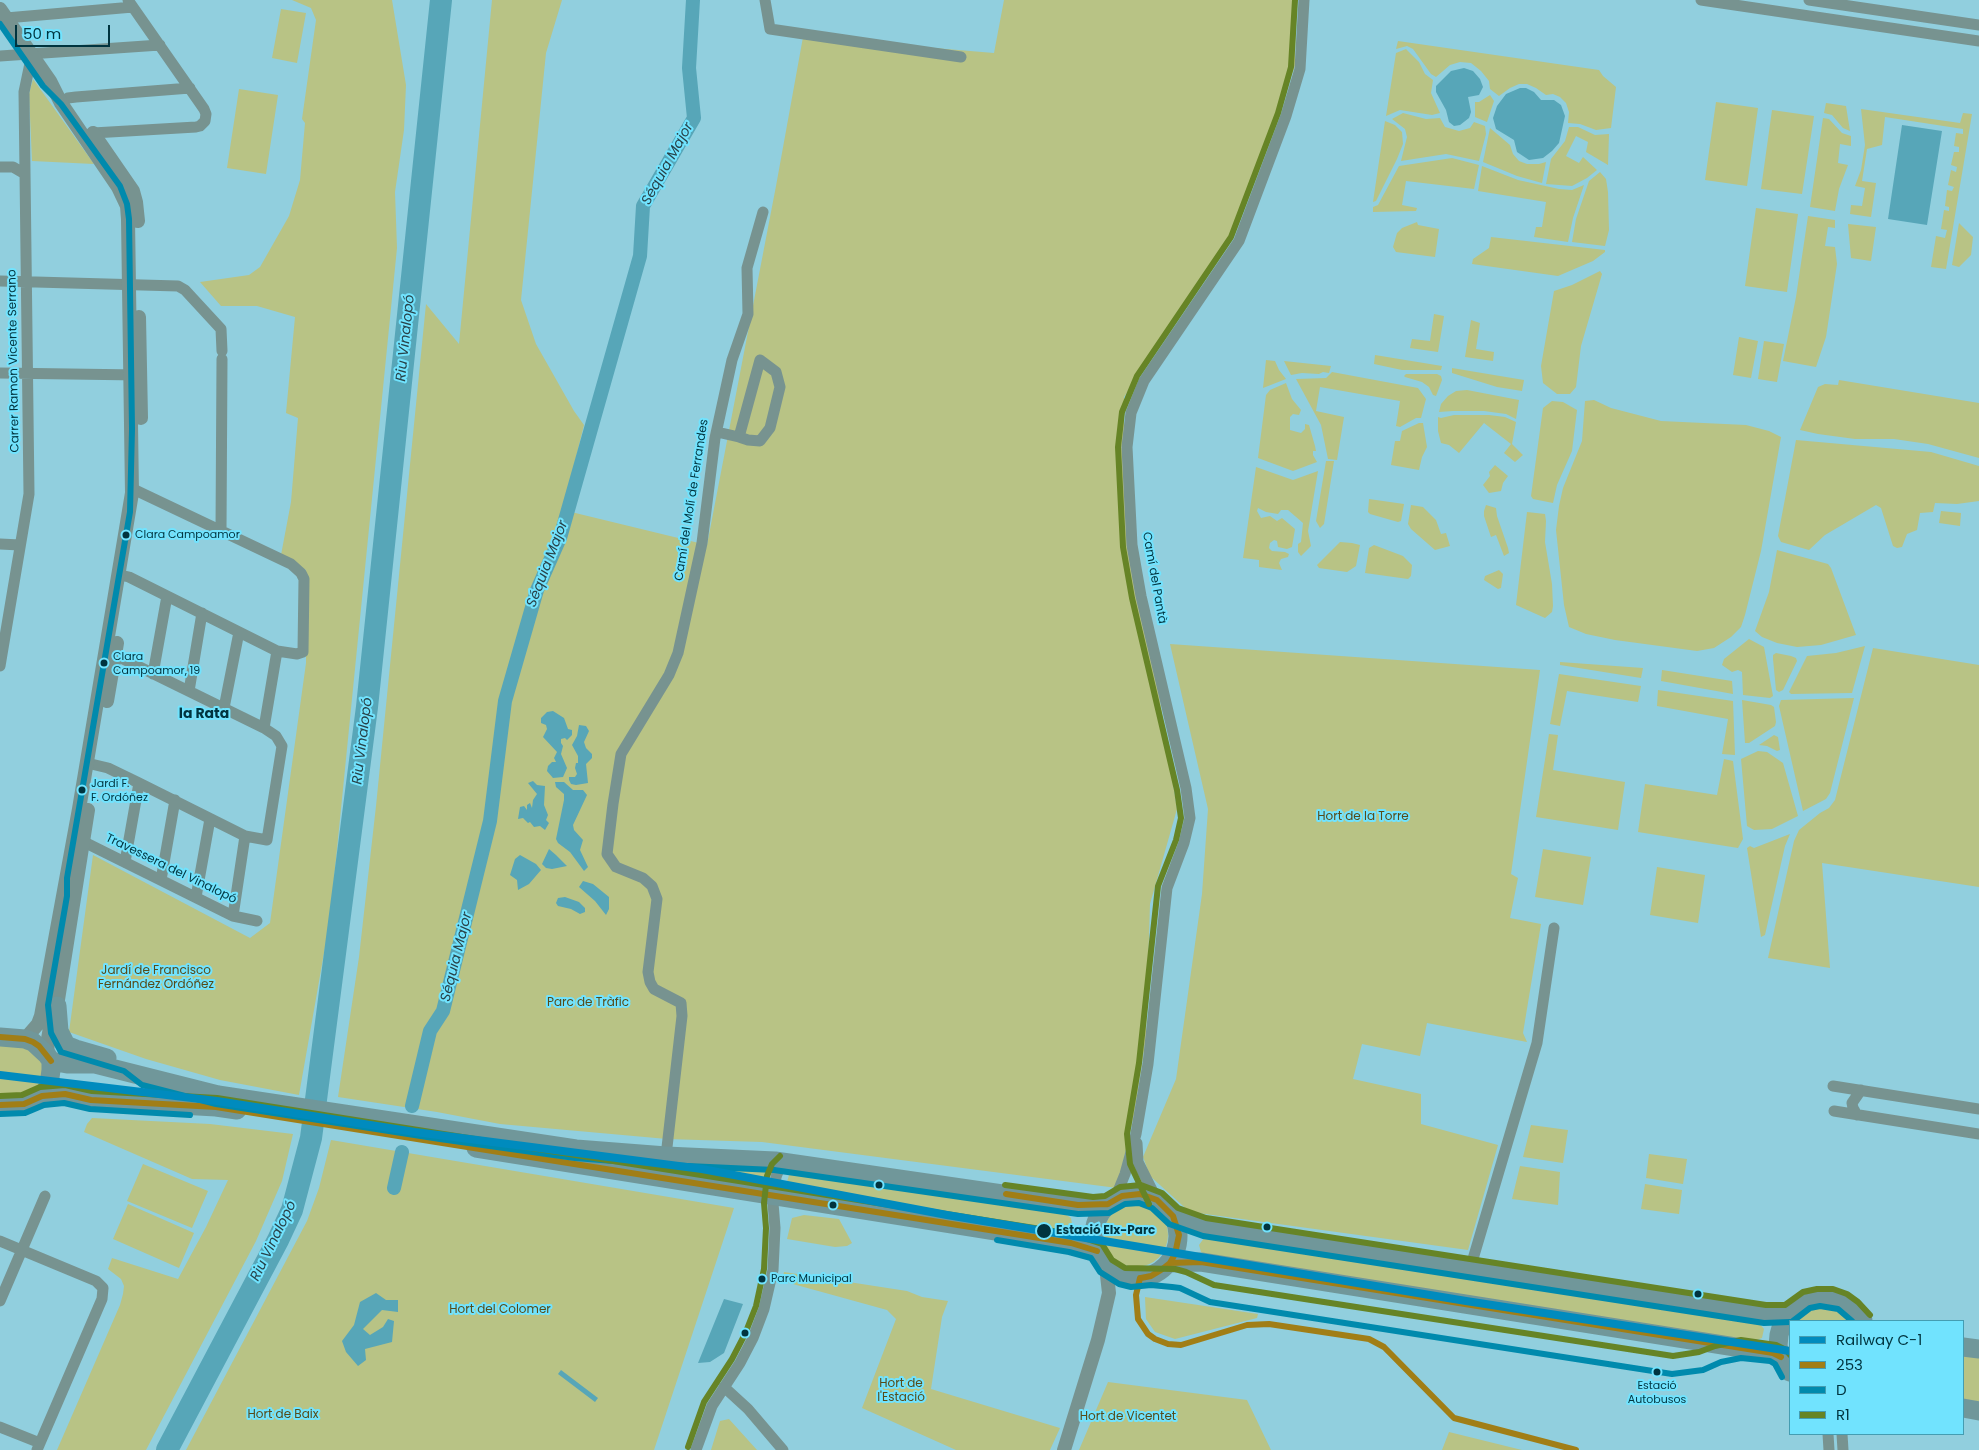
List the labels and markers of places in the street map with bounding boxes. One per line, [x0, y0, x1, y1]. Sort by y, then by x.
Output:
place label: Clara Campoamor [135, 528, 240, 542]
marker: Clara Campoamor [121, 530, 131, 540]
place label: Clara Campoamor, 19 [113, 650, 200, 676]
marker: Clara Campoamor, 19 [99, 658, 109, 668]
place label: Jardí F. F. Ordóñez [91, 777, 148, 803]
marker: Jardí F. F. Ordóñez [77, 785, 87, 795]
unlabelled marker [874, 1180, 884, 1190]
unlabelled marker [828, 1200, 838, 1210]
marker: Estació Elx-Parc [1035, 1222, 1053, 1240]
unlabelled marker [1262, 1222, 1272, 1232]
place label: Estació Elx-Parc [1056, 1224, 1155, 1238]
place label: Parc Municipal [771, 1272, 852, 1286]
marker: Parc Municipal [757, 1274, 767, 1284]
unlabelled marker [1693, 1289, 1703, 1299]
unlabelled marker [740, 1328, 750, 1338]
marker: Estació Autobusos [1652, 1367, 1662, 1377]
place label: Estació Autobusos [1628, 1379, 1686, 1405]

